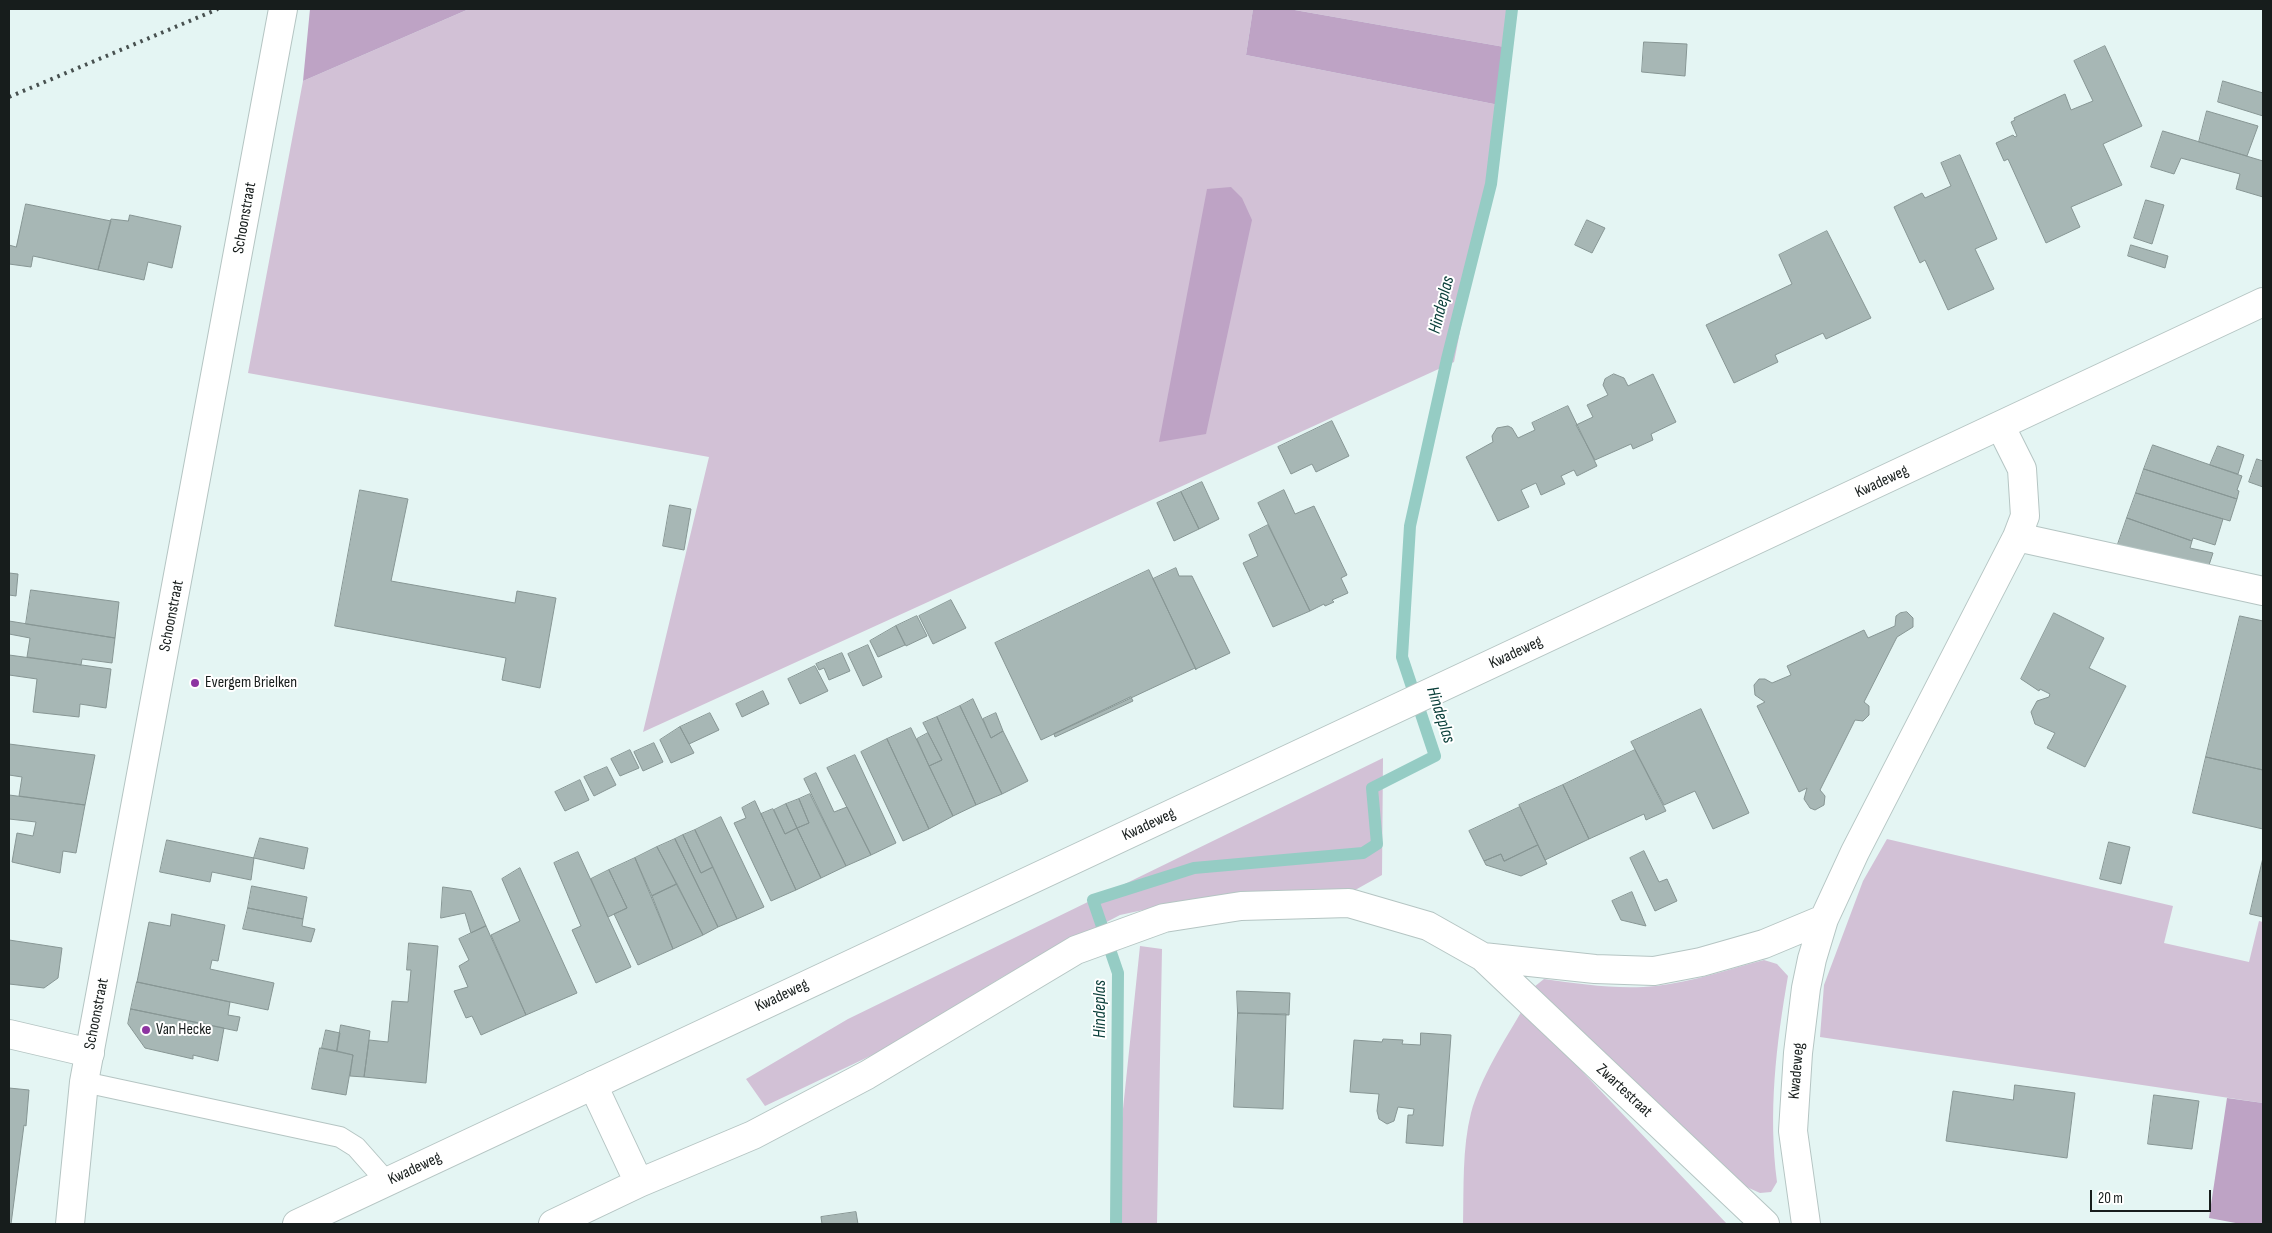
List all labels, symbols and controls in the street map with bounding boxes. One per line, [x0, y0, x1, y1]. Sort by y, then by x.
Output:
street label: Schoonstraat [229, 181, 261, 255]
water label: Hindeplas [1424, 274, 1460, 336]
street label: Kwadeweg [1852, 461, 1912, 503]
street label: Schoonstraat [156, 579, 188, 653]
street label: Kwadeweg [1486, 632, 1546, 674]
place label: Evergem Brielken [205, 673, 297, 693]
marker: Evergem Brielken [189, 677, 201, 689]
water label: Hindeplas [1421, 684, 1459, 746]
street label: Kwadeweg [1119, 804, 1179, 846]
street label: Kwadeweg [752, 975, 812, 1017]
street label: Schoonstraat [81, 977, 113, 1051]
water label: Hindeplas [1089, 980, 1111, 1038]
place label: Van Hecke [156, 1020, 212, 1040]
marker: Van Hecke [140, 1024, 152, 1036]
street label: Kwadeweg [1785, 1042, 1809, 1100]
street label: Zwartestraat [1592, 1060, 1656, 1122]
street label: Kwadeweg [385, 1148, 445, 1190]
scale bar [2092, 1180, 2213, 1212]
text: 20 m [2098, 1189, 2123, 1208]

